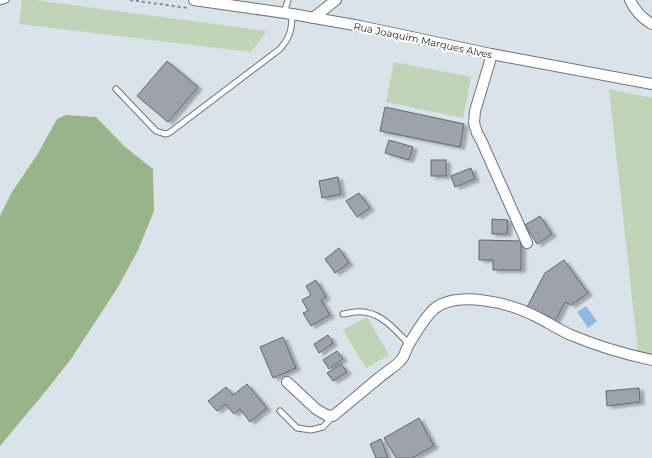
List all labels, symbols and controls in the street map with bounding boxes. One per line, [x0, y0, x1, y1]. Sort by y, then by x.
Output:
street label: Rua Joaquim Marques Alves [352, 19, 494, 62]

